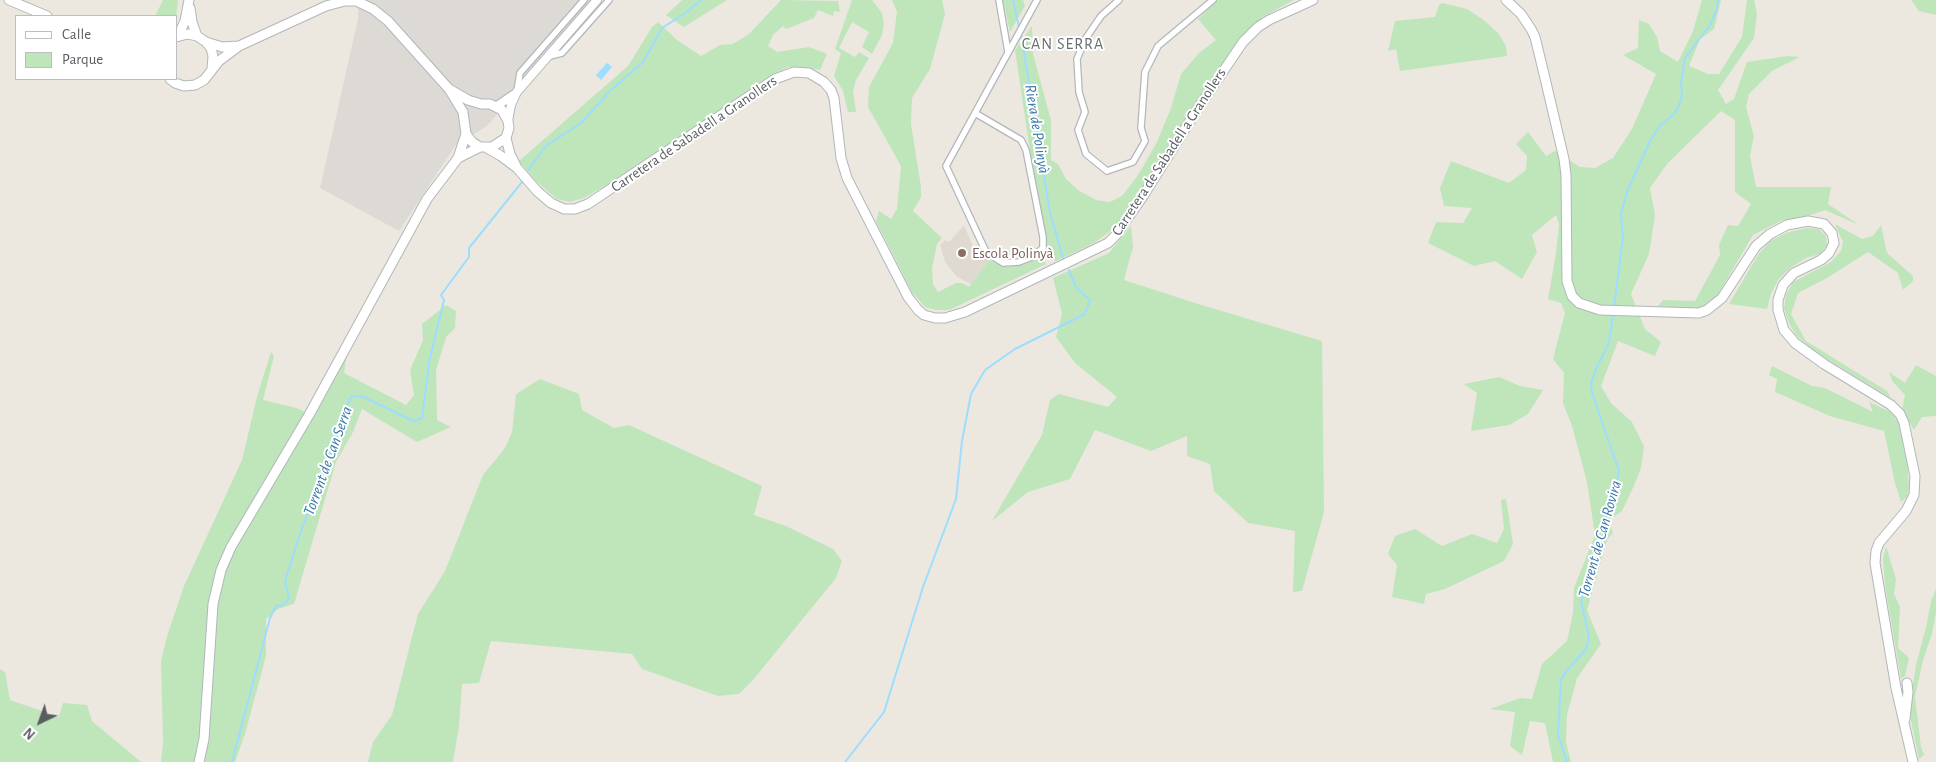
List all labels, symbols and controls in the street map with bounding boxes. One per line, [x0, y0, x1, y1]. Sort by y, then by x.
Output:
legend [15, 15, 178, 80]
text: Calle [62, 27, 91, 42]
district label: CAN SERRA [1021, 34, 1105, 54]
text: Parque [62, 52, 103, 67]
street label: Carretera de Sabadell a Granollers [1108, 65, 1230, 239]
street label: Carretera de Sabadell a Granollers [608, 72, 780, 196]
water label: Riera de Polinyà [1020, 83, 1054, 175]
place label: Escola Polinyà [972, 244, 1053, 262]
marker: Escola Polinyà [956, 247, 968, 259]
water label: Torrent de Can Serra [299, 404, 357, 518]
water label: Torrent de Can Rovira [1574, 478, 1626, 600]
north arrow [15, 697, 65, 747]
text: N [22, 725, 38, 742]

